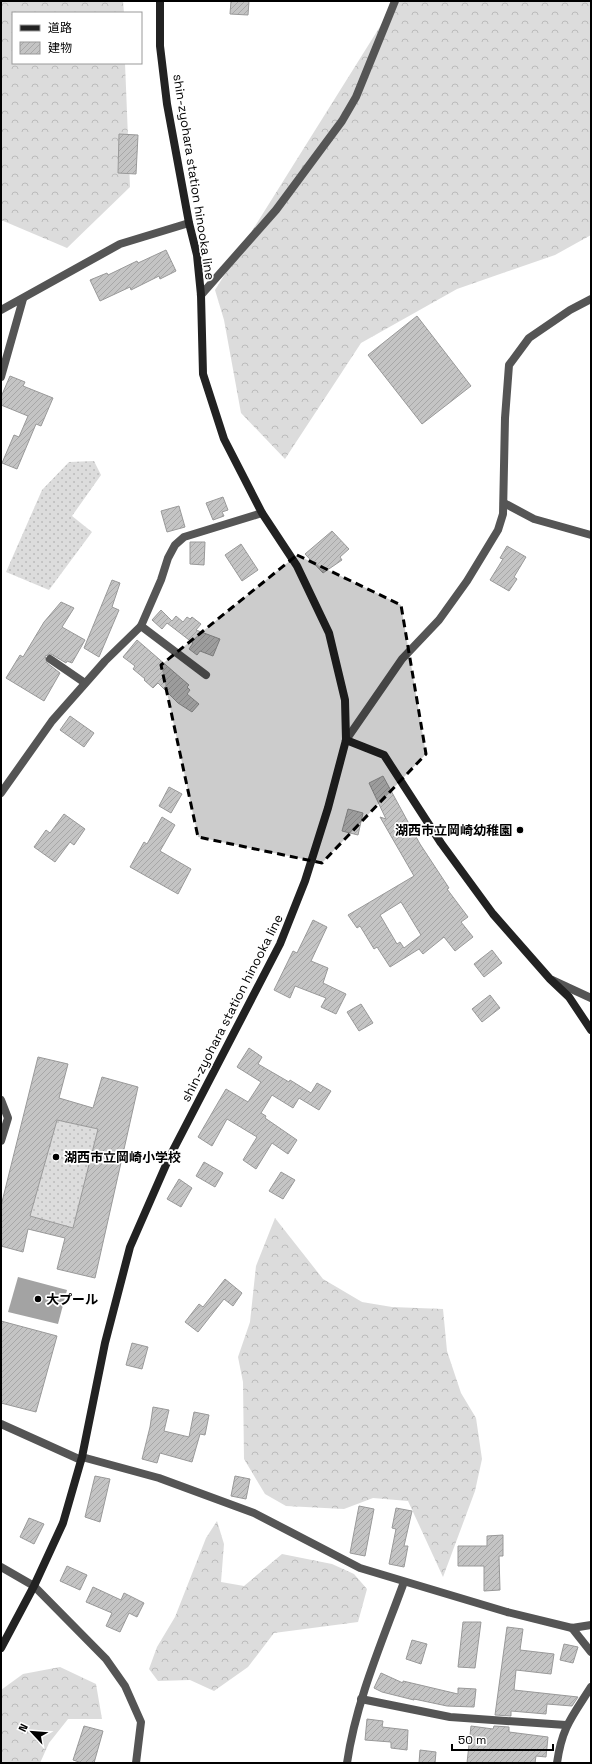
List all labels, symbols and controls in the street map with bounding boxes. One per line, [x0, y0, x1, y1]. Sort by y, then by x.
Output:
legend [12, 12, 142, 64]
text: 道路 [48, 20, 72, 36]
text: 建物 [48, 40, 72, 56]
street label: shin-zyohara station hinooka line [169, 73, 219, 281]
place label: 湖西市立岡崎幼稚園 [395, 822, 512, 839]
marker: 湖西市立岡崎幼稚園 [515, 825, 525, 835]
street label: shin-zyohara station hinooka line [177, 911, 287, 1105]
place label: 湖西市立岡崎小学校 [64, 1149, 181, 1166]
marker: 湖西市立岡崎小学校 [51, 1152, 61, 1162]
place label: 大プール [46, 1291, 98, 1308]
marker: 大プール [33, 1294, 43, 1304]
north arrow [12, 1712, 52, 1752]
text: N [15, 1721, 31, 1734]
scale bar [452, 1726, 553, 1752]
text: 50 m [458, 1732, 486, 1748]

